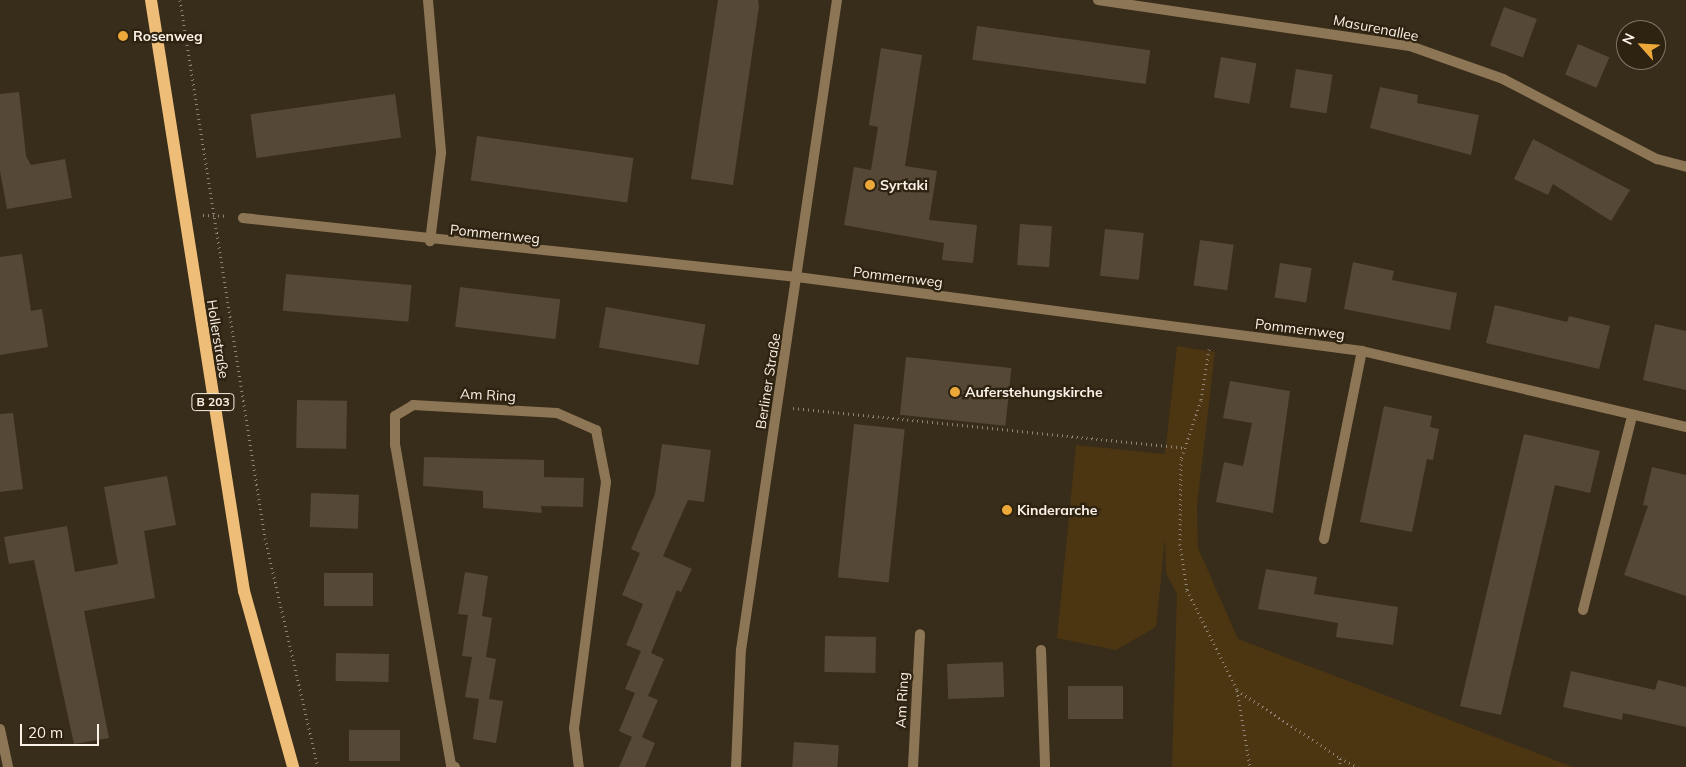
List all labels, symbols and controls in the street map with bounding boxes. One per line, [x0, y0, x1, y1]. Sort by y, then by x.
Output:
street label: Masurenallee [1332, 11, 1420, 45]
north arrow [1616, 20, 1666, 70]
place label: Rosenweg [133, 28, 203, 44]
marker: Rosenweg [117, 30, 129, 42]
text: N [1618, 30, 1639, 48]
place label: Syrtaki [880, 177, 928, 193]
marker: Syrtaki [864, 179, 876, 191]
street label: Pommernweg [449, 221, 541, 247]
street label: Pommernweg [852, 263, 944, 291]
street label: Hollerstraße [203, 298, 233, 380]
street label: Pommernweg [1254, 315, 1346, 343]
street label: Berliner Straße [752, 332, 784, 430]
place label: Auferstehungskirche [965, 384, 1103, 400]
street label: Am Ring [460, 385, 516, 405]
marker: Auferstehungskirche [949, 386, 961, 398]
road number: B 203 [190, 392, 236, 412]
place label: Kinderarche [1017, 502, 1097, 518]
marker: Kinderarche [1001, 504, 1013, 516]
street label: Am Ring [892, 672, 912, 728]
scale bar [22, 714, 101, 746]
text: 20 m [28, 723, 63, 742]

